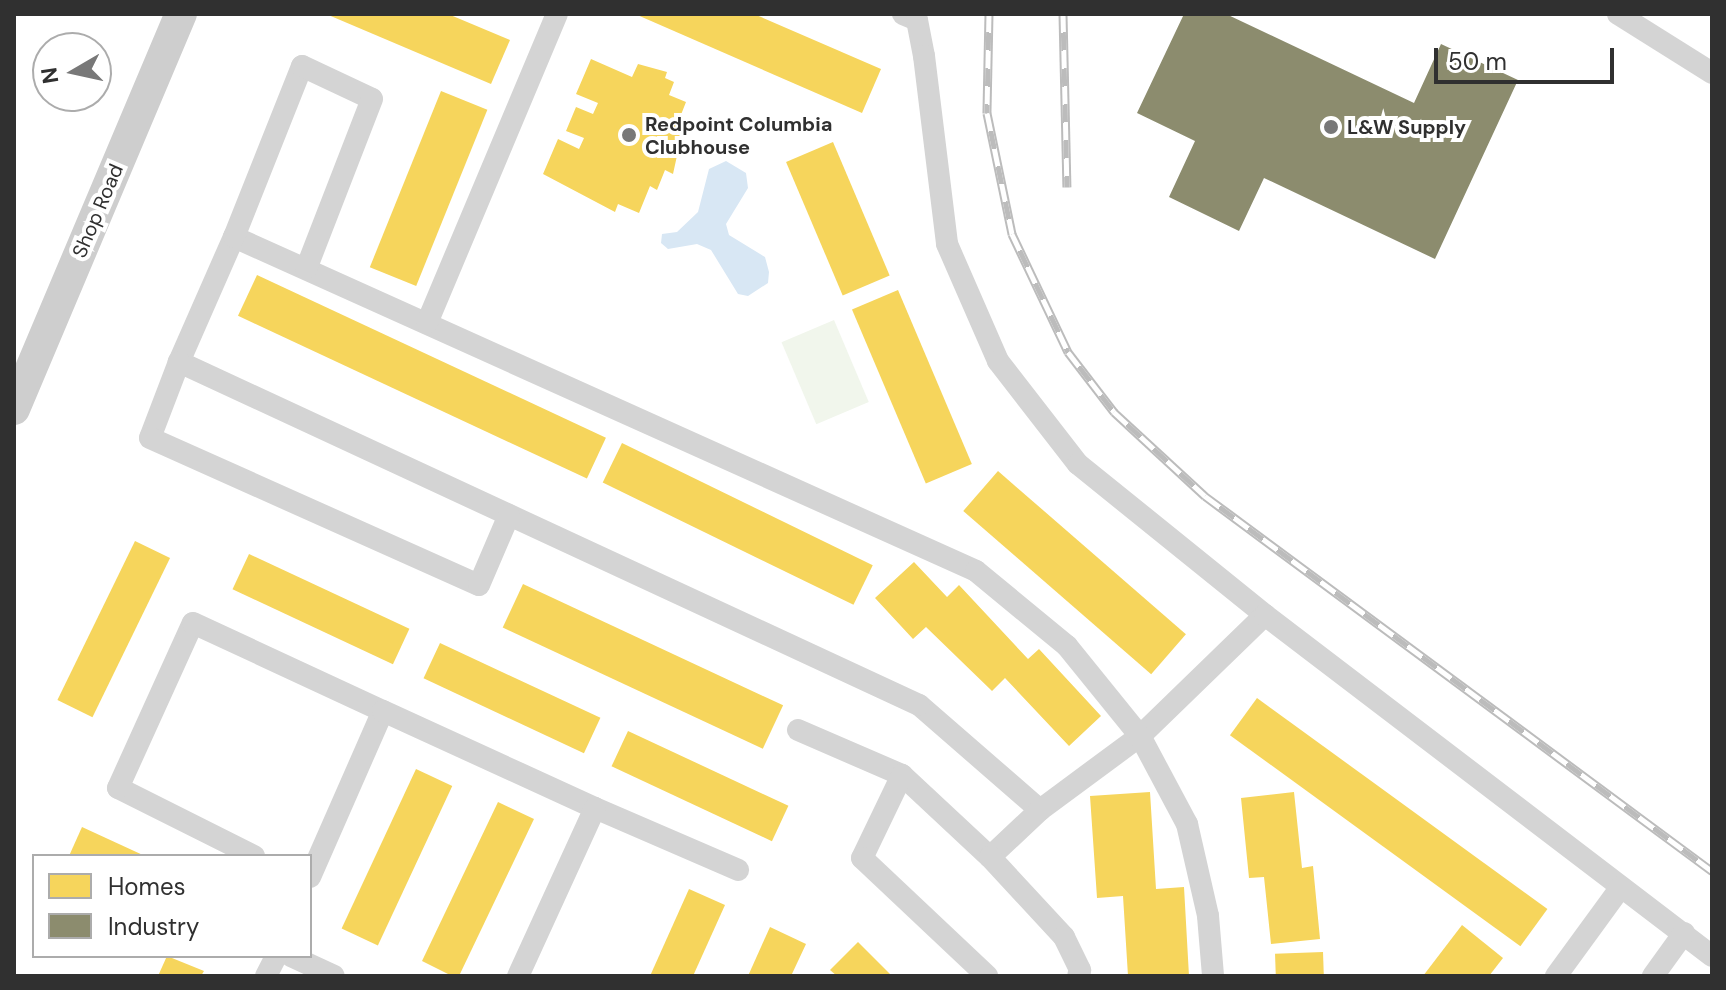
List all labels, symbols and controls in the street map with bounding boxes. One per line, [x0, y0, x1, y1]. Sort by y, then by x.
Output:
north arrow [32, 32, 112, 112]
scale bar [1438, 32, 1618, 82]
text: 50 m [1448, 46, 1507, 77]
text: N [34, 65, 65, 86]
place label: Redpoint Columbia Clubhouse [645, 112, 832, 159]
place label: L&W Supply [1347, 115, 1466, 139]
marker: L&W Supply [1322, 118, 1340, 136]
marker: Redpoint Columbia Clubhouse [620, 126, 638, 144]
street label: Shop Road [68, 161, 128, 261]
legend [32, 854, 312, 958]
text: Homes [108, 871, 186, 902]
text: Industry [108, 911, 199, 942]

